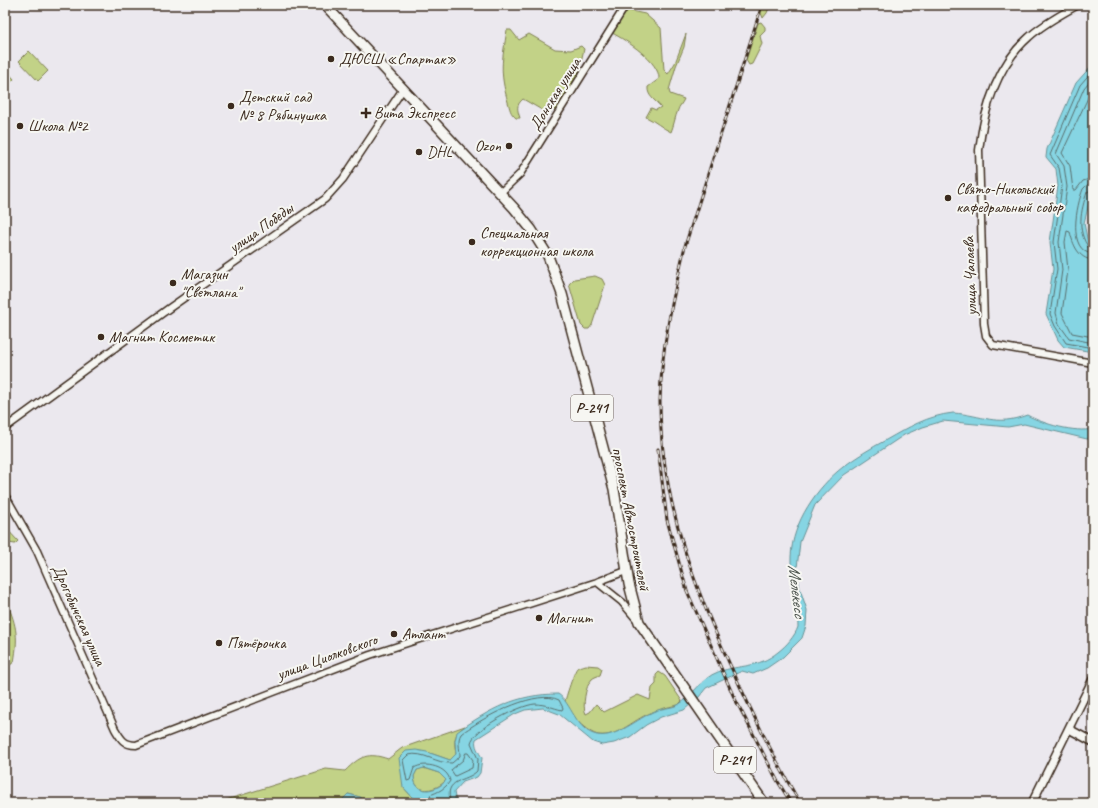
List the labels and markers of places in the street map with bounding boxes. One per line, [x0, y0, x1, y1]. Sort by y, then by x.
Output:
place label: ДЮСШ «Спартак» [339, 49, 456, 69]
marker: ДЮСШ «Спартак» [326, 54, 336, 64]
place label: Детский сад № 8 Рябинушка [239, 87, 327, 125]
marker: Детский сад № 8 Рябинушка [226, 101, 236, 111]
place label: Вита Экспресс [374, 103, 457, 123]
marker: Вита Экспресс [361, 108, 371, 118]
place label: Школа №2 [28, 116, 89, 136]
marker: Школа №2 [15, 121, 25, 131]
place label: Ozon [475, 136, 502, 156]
marker: Ozon [504, 141, 514, 151]
place label: DHL [427, 142, 452, 162]
marker: DHL [414, 147, 424, 157]
place label: Свято-Никольский кафедральный собор [956, 179, 1064, 217]
marker: Свято-Никольский кафедральный собор [943, 193, 953, 203]
place label: Специальная коррекционная школа [480, 223, 595, 261]
marker: Специальная коррекционная школа [467, 237, 477, 247]
place label: Магазин "Светлана" [181, 264, 244, 302]
marker: Магазин "Светлана" [168, 278, 178, 288]
place label: Магнит Косметик [109, 327, 216, 347]
marker: Магнит Косметик [96, 332, 106, 342]
place label: Магнит [547, 608, 594, 628]
marker: Магнит [534, 613, 544, 623]
place label: Атлант [402, 624, 447, 644]
marker: Атлант [389, 629, 399, 639]
place label: Пятёрочка [227, 633, 287, 653]
marker: Пятёрочка [214, 638, 224, 648]

